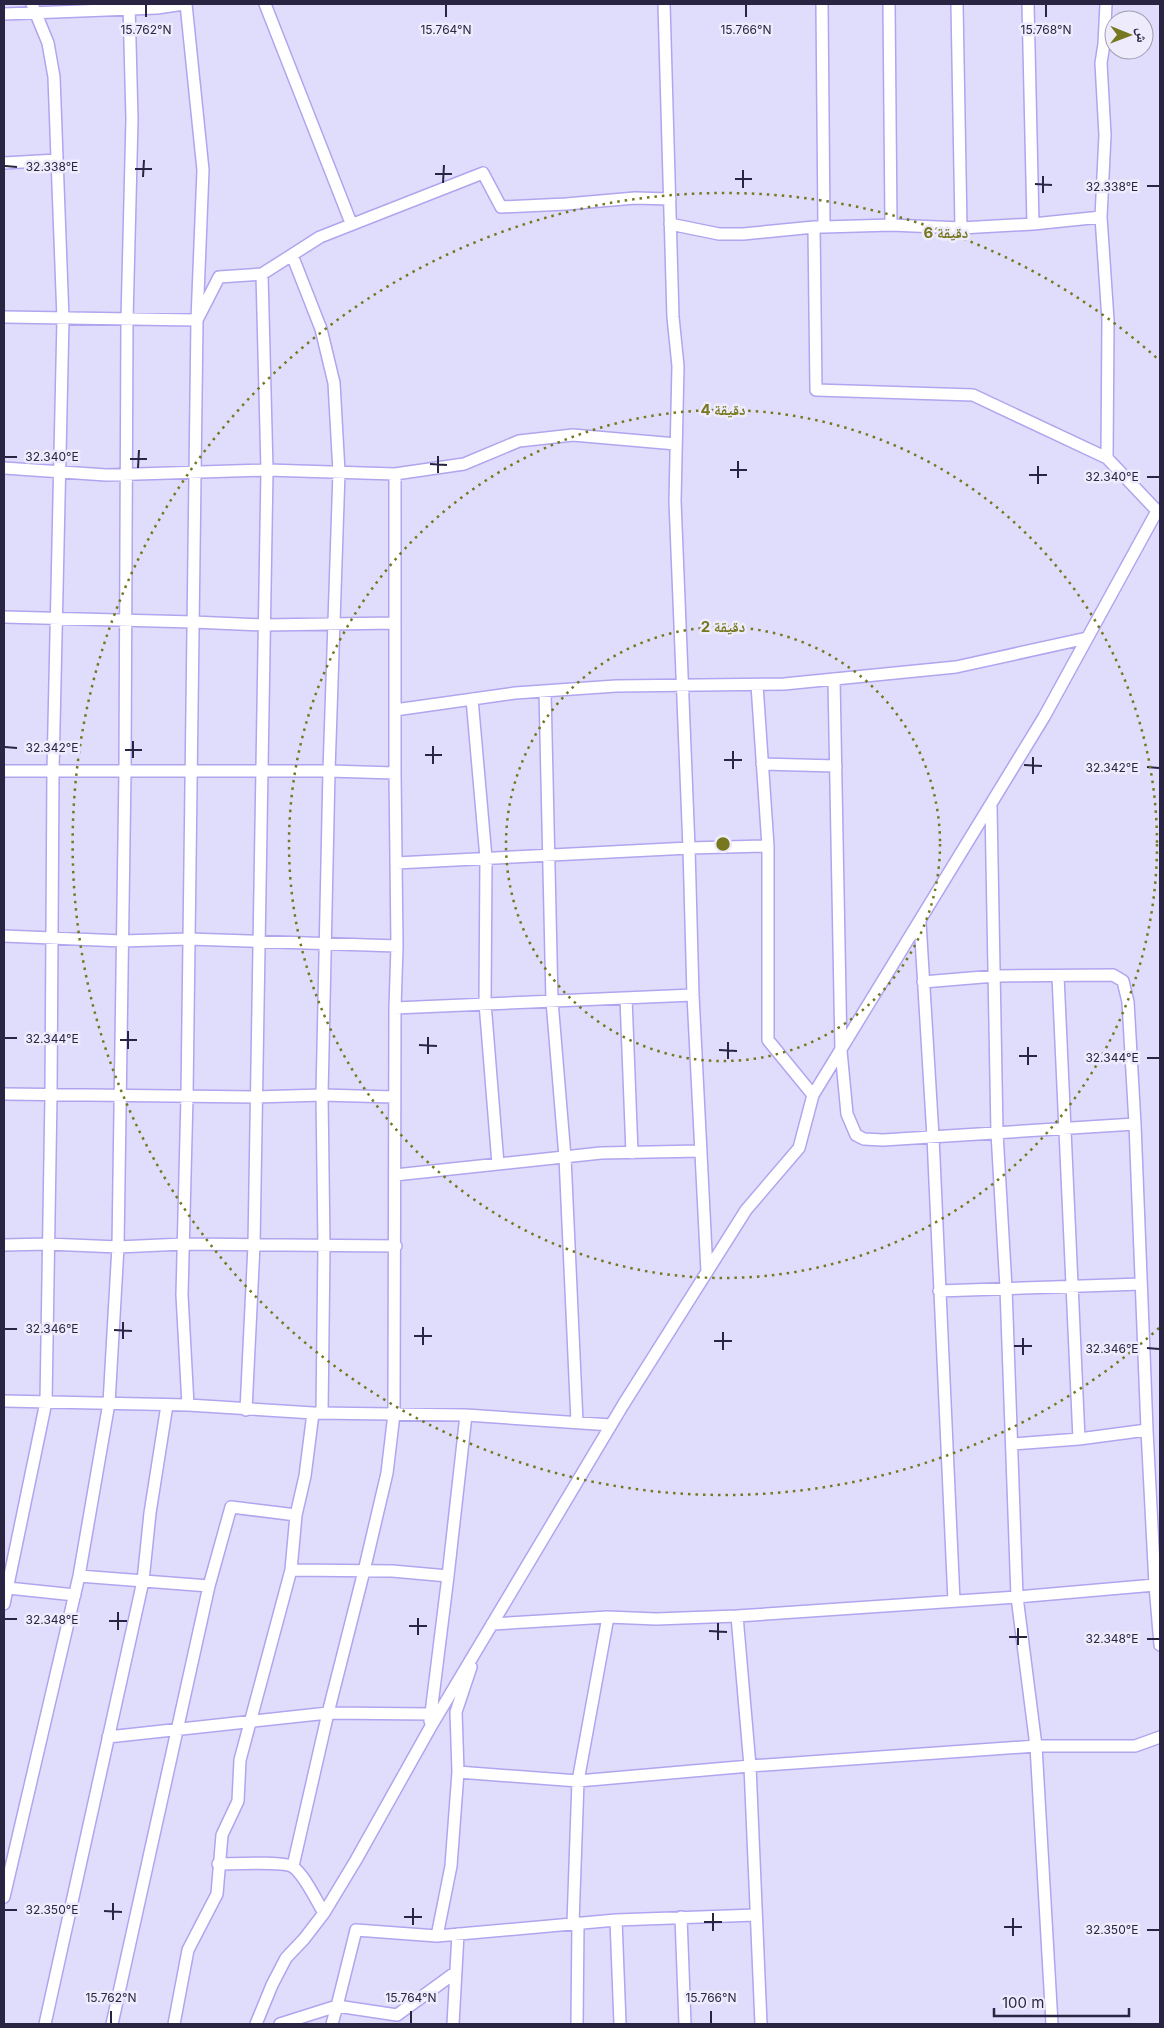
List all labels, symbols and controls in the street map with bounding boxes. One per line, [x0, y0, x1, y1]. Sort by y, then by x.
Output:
north arrow [1104, 10, 1154, 60]
text: 15.762°N [120, 22, 172, 37]
text: 15.764°N [420, 22, 472, 37]
text: 15.766°N [720, 22, 772, 37]
text: 15.768°N [1021, 22, 1071, 37]
text: ش [1133, 28, 1151, 43]
text: 32.338°E [26, 159, 78, 174]
text: 32.338°E [1086, 179, 1138, 194]
text: 6 دقيقة [924, 223, 968, 242]
text: 4 دقيقة [700, 400, 746, 419]
text: 32.340°E [25, 449, 79, 464]
text: 32.340°E [1085, 469, 1139, 484]
text: 2 دقيقة [701, 617, 745, 636]
text: 32.342°E [25, 740, 79, 755]
text: 32.342°E [1085, 760, 1139, 775]
centre of rings [714, 835, 732, 853]
text: 32.344°E [25, 1031, 79, 1046]
text: 32.344°E [1085, 1050, 1139, 1065]
text: 32.346°E [25, 1321, 79, 1336]
text: 32.346°E [1085, 1341, 1139, 1356]
text: 32.348°E [26, 1612, 78, 1627]
text: 32.348°E [1086, 1631, 1138, 1646]
text: 32.350°E [26, 1902, 78, 1917]
text: 32.350°E [1086, 1922, 1138, 1937]
scale bar [994, 1986, 1129, 2018]
text: 15.762°N [85, 1990, 137, 2005]
text: 15.764°N [385, 1990, 437, 2005]
text: 15.766°N [685, 1990, 737, 2005]
text: 100 m [1002, 1993, 1044, 2012]

